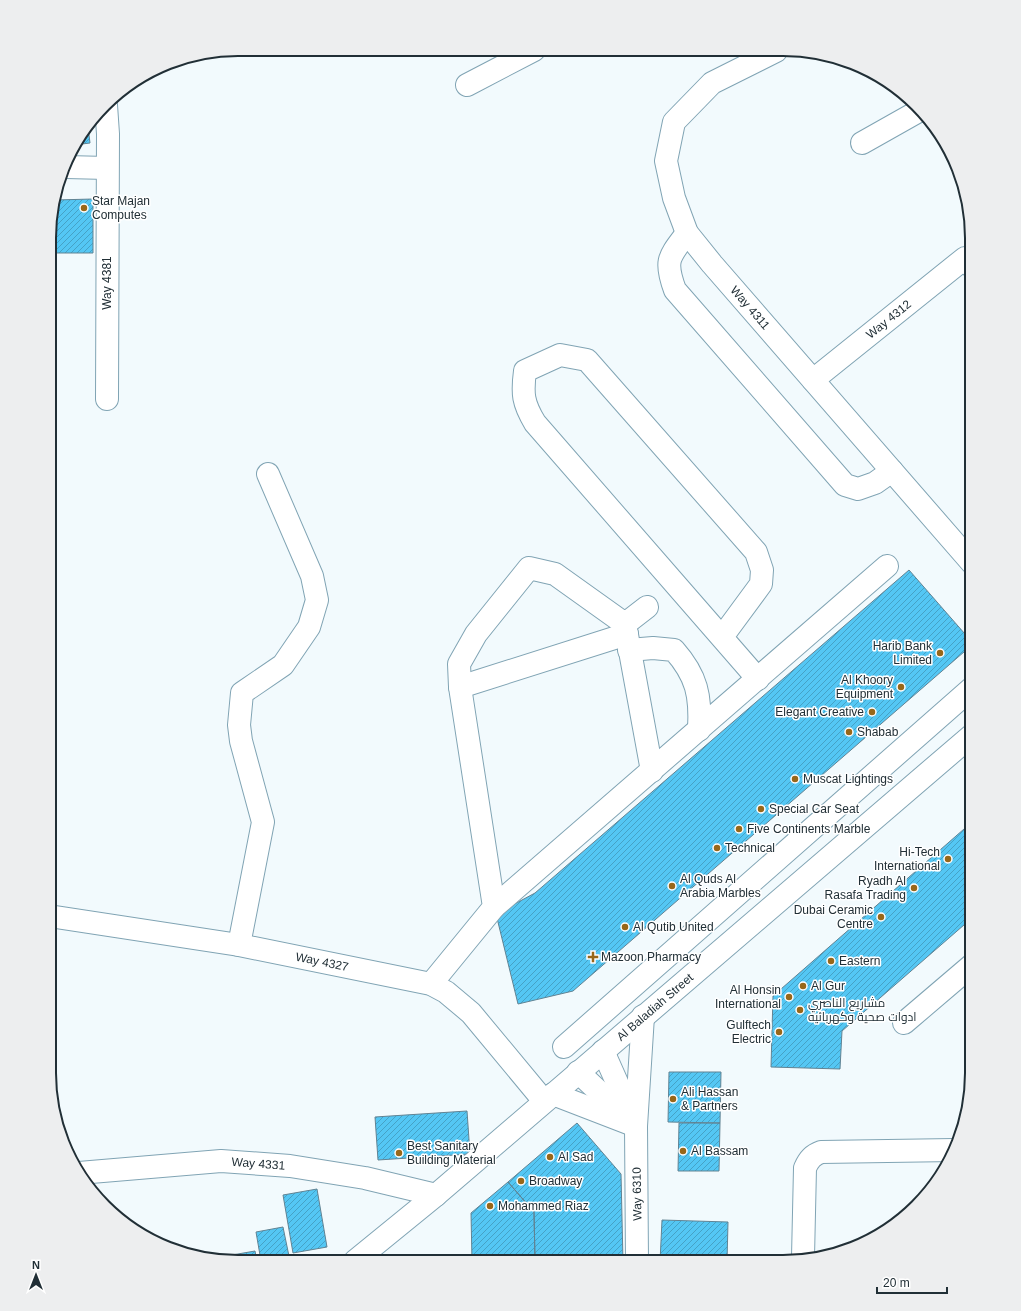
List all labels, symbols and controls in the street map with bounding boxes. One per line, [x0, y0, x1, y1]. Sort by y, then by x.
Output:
place label: Star Majan Computes [92, 194, 150, 222]
marker: Star Majan Computes [79, 203, 89, 213]
street label: Way 4381 [100, 256, 114, 310]
street label: Way 4311 [728, 283, 773, 333]
street label: Way 4312 [863, 297, 914, 342]
place label: Harib Bank Limited [873, 639, 933, 667]
marker: Harib Bank Limited [935, 648, 945, 658]
place label: Al Khoory Equipment [836, 673, 894, 701]
marker: Al Khoory Equipment [896, 682, 906, 692]
place label: Elegant Creative [775, 705, 864, 719]
marker: Elegant Creative [867, 707, 877, 717]
place label: Shabab [857, 725, 899, 739]
marker: Shabab [844, 727, 854, 737]
place label: Muscat Lightings [803, 772, 893, 786]
marker: Muscat Lightings [790, 774, 800, 784]
place label: Special Car Seat [769, 802, 860, 816]
marker: Special Car Seat [756, 804, 766, 814]
place label: Five Continents Marble [747, 822, 871, 836]
marker: Five Continents Marble [734, 824, 744, 834]
place label: Technical [725, 841, 775, 855]
marker: Technical [712, 843, 722, 853]
place label: Hi-Tech International [874, 845, 940, 873]
marker: Hi-Tech International [943, 854, 953, 864]
place label: Al Quds Al Arabia Marbles [680, 872, 761, 900]
place label: Ryadh Al Rasafa Trading [825, 874, 906, 902]
marker: Al Quds Al Arabia Marbles [667, 881, 677, 891]
marker: Ryadh Al Rasafa Trading [909, 883, 919, 893]
place label: Dubai Ceramic Centre [794, 903, 873, 931]
marker: Dubai Ceramic Centre [876, 912, 886, 922]
place label: Al Qutib United [633, 920, 714, 934]
marker: Al Qutib United [620, 922, 630, 932]
street label: Way 4327 [294, 950, 350, 974]
place label: Mazoon Pharmacy [601, 950, 701, 964]
marker: Mazoon Pharmacy [588, 952, 598, 962]
place label: Eastern [839, 954, 880, 968]
marker: Eastern [826, 956, 836, 966]
street label: Al Baladiah Street [614, 970, 697, 1044]
place label: Al Gur [811, 979, 845, 993]
marker: Al Gur [798, 981, 808, 991]
place label: Al Honsin International [715, 983, 781, 1011]
marker: Al Honsin International [784, 992, 794, 1002]
place label: مشاريع الناصري ادوات صحية وكهربائيه [808, 996, 916, 1024]
marker: مشاريع الناصري ادوات صحية وكهربائيه [795, 1005, 805, 1015]
place label: Gulftech Electric [726, 1018, 771, 1046]
marker: Gulftech Electric [774, 1027, 784, 1037]
place label: Ali Hassan & Partners [681, 1085, 738, 1113]
marker: Ali Hassan & Partners [668, 1094, 678, 1104]
place label: Best Sanitary Building Material [407, 1139, 496, 1167]
place label: Al Bassam [691, 1144, 748, 1158]
marker: Al Bassam [678, 1146, 688, 1156]
marker: Best Sanitary Building Material [394, 1148, 404, 1158]
place label: Al Sad [558, 1150, 593, 1164]
marker: Al Sad [545, 1152, 555, 1162]
street label: Way 4331 [231, 1155, 286, 1173]
street label: Way 6310 [630, 1167, 644, 1221]
place label: Broadway [529, 1174, 582, 1188]
marker: Broadway [516, 1176, 526, 1186]
place label: Mohammed Riaz [498, 1199, 589, 1213]
marker: Mohammed Riaz [485, 1201, 495, 1211]
north arrow [16, 1255, 56, 1295]
text: N [32, 1259, 40, 1271]
scale bar [877, 1269, 947, 1295]
text: 20 m [883, 1276, 910, 1290]

